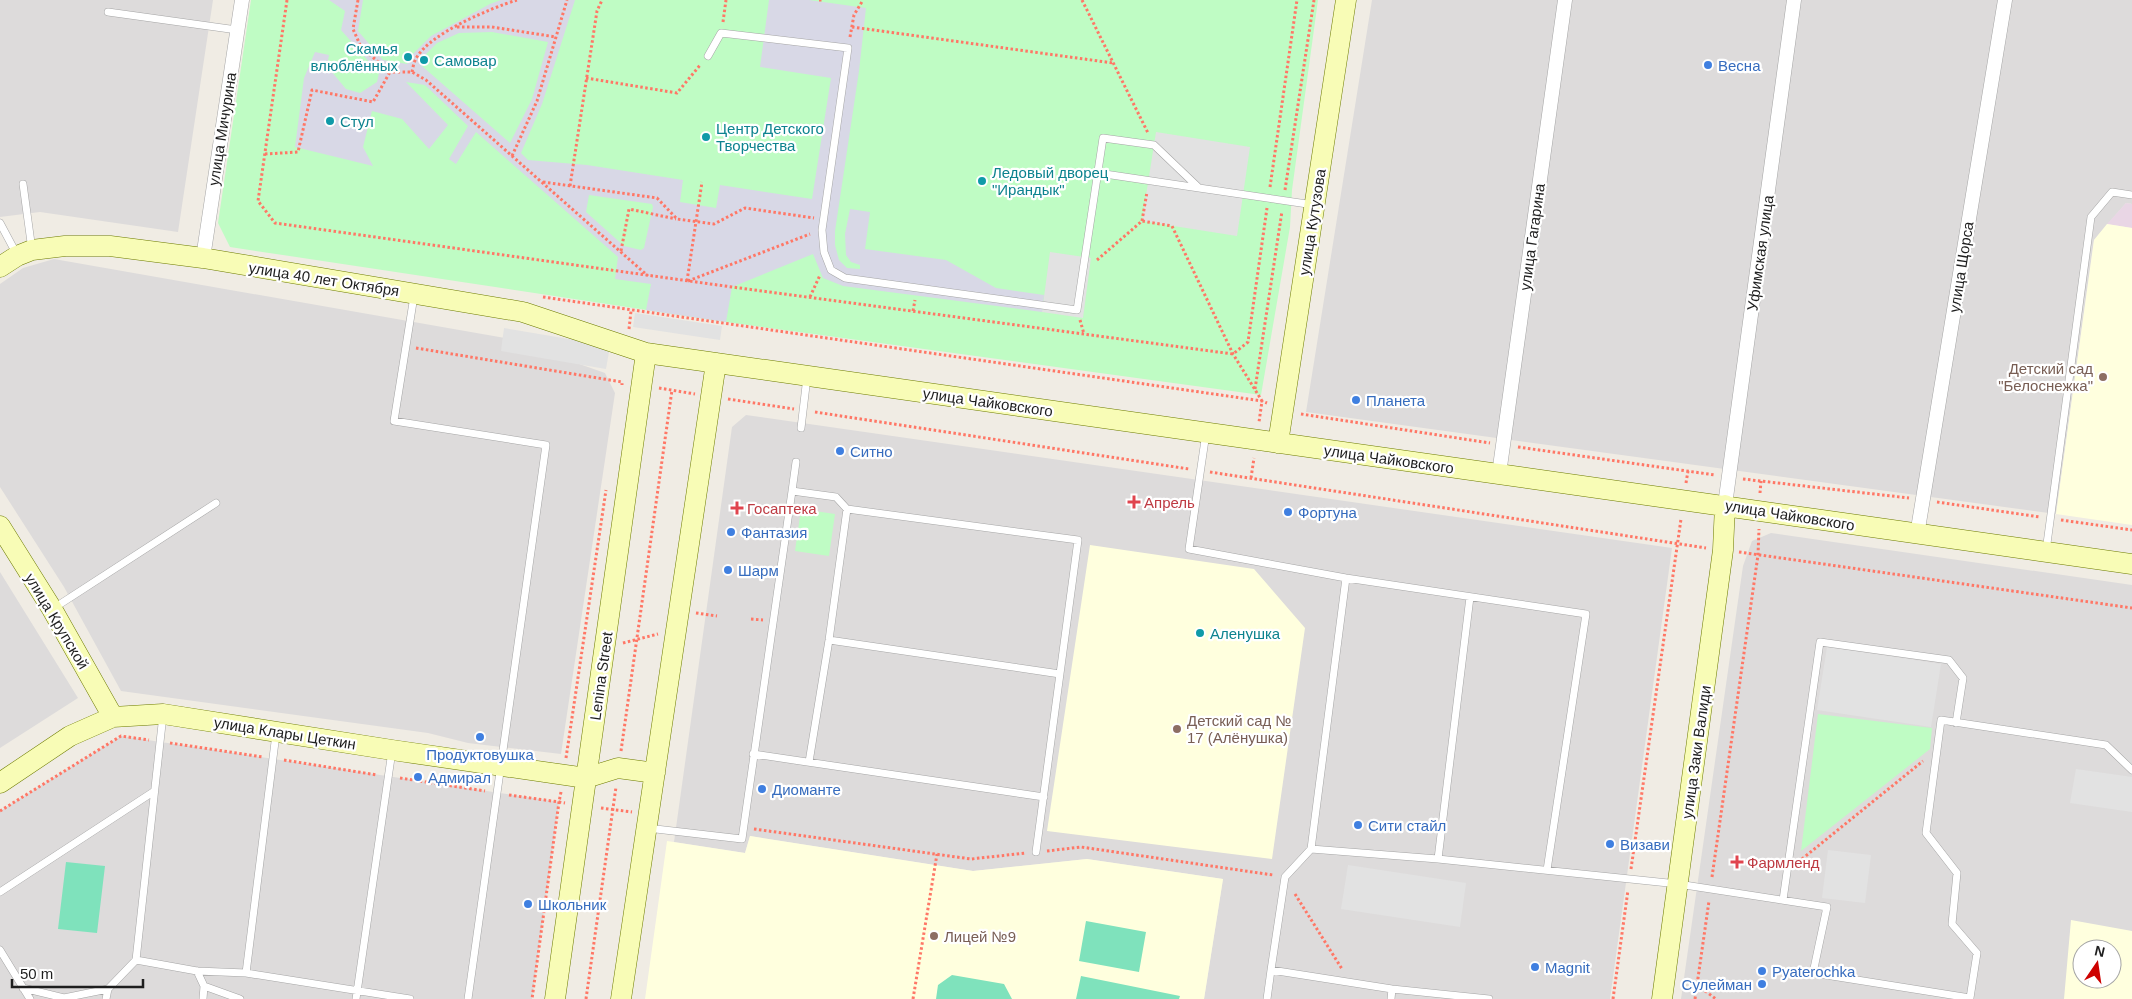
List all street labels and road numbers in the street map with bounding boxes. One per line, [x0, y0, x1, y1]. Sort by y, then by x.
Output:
street label: улица Мичурина [205, 70, 239, 187]
street label: улица Кутузова [1295, 167, 1329, 276]
street label: улица Гагарина [1516, 182, 1548, 292]
street label: Уфимская улица [1743, 193, 1777, 312]
street label: улица Щорса [1945, 220, 1977, 314]
street label: улица 40 лет Октября [248, 259, 400, 299]
street label: улица Чайковского [922, 384, 1054, 420]
street label: улица Чайковского [1323, 441, 1455, 477]
street label: улица Чайковского [1724, 496, 1856, 534]
street label: улица Крупской [22, 570, 92, 672]
street label: Lenina Street [586, 630, 616, 721]
street label: улица Заки Валиди [1678, 684, 1714, 820]
street label: улица Клары Цеткин [213, 713, 357, 753]

